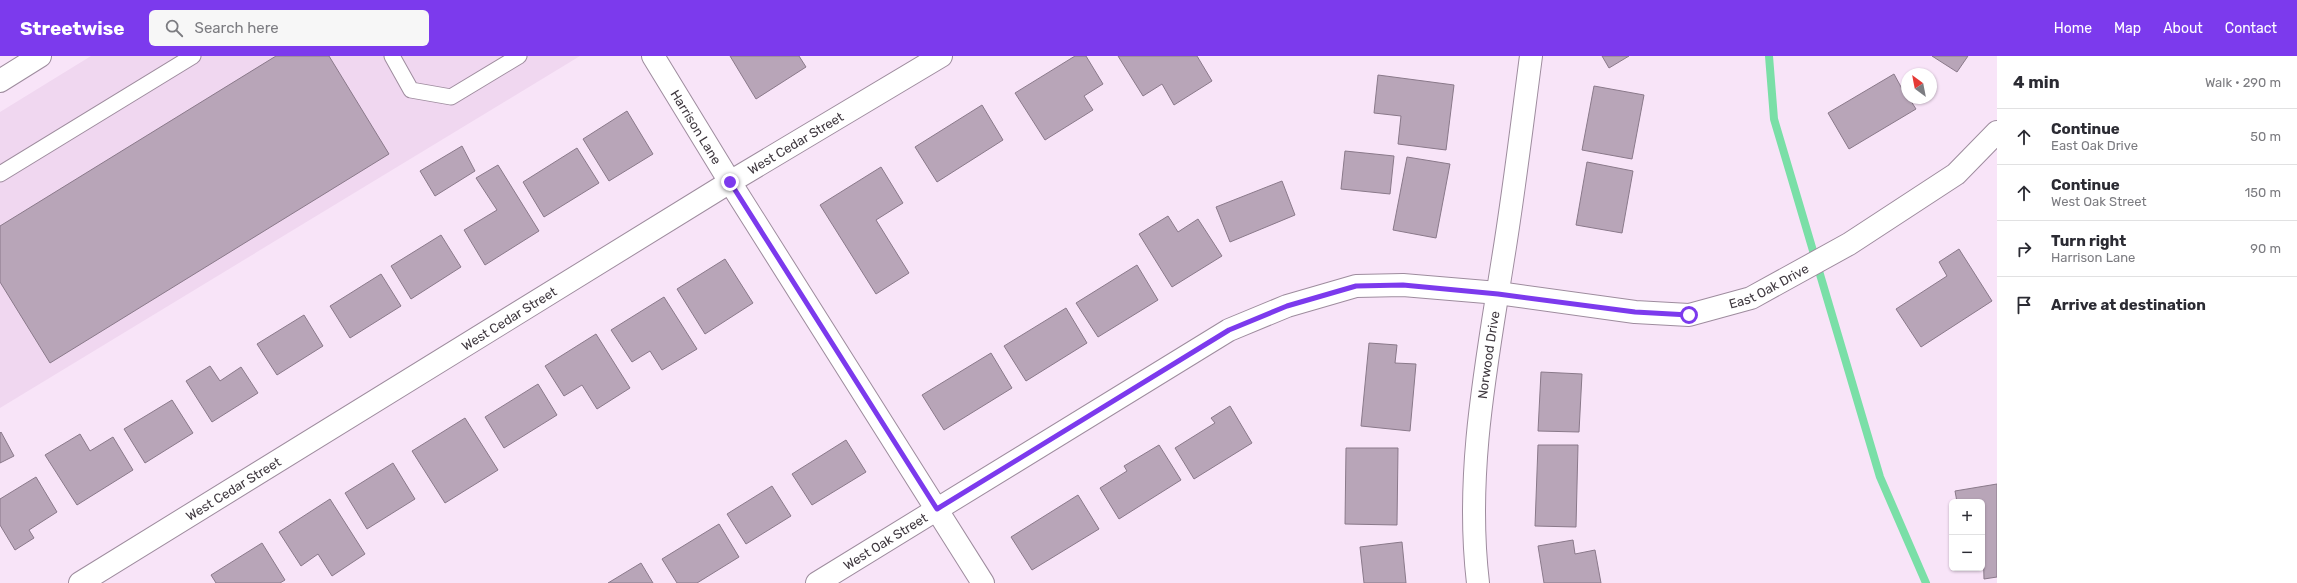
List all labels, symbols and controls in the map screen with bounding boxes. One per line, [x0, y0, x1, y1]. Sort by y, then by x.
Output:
search box [149, 10, 429, 46]
text: Streetwise [20, 17, 125, 40]
icon: search [163, 17, 185, 39]
text: Search here [195, 19, 279, 37]
text: Home [2054, 20, 2092, 37]
text: Map [2114, 20, 2141, 37]
text: About [2163, 20, 2203, 37]
text: Contact [2225, 20, 2277, 37]
north arrow [1901, 68, 1937, 104]
text: 4 min [2013, 72, 2060, 92]
text: Walk · 290 m [2205, 75, 2281, 90]
street label: Harrison Lane [667, 87, 724, 167]
street label: West Cedar Street [745, 109, 846, 178]
text: Continue [2051, 120, 2120, 138]
icon: ahead [2013, 126, 2035, 148]
text: 50 m [2250, 129, 2281, 144]
text: East Oak Drive [2051, 138, 2138, 153]
route end [721, 173, 739, 191]
text: Continue [2051, 176, 2120, 194]
icon: ahead [2013, 182, 2035, 204]
text: 150 m [2245, 185, 2281, 200]
text: West Oak Street [2051, 194, 2147, 209]
text: Turn right [2051, 232, 2126, 250]
icon: right [2013, 238, 2035, 260]
text: 90 m [2250, 241, 2281, 256]
text: Harrison Lane [2051, 250, 2135, 265]
street label: East Oak Drive [1727, 261, 1811, 312]
street label: West Cedar Street [459, 284, 559, 354]
icon: arrive [2013, 294, 2035, 316]
text: Arrive at destination [2051, 296, 2206, 314]
route start [1680, 306, 1698, 324]
street label: Norwood Drive [1475, 310, 1503, 400]
street label: West Cedar Street [183, 454, 284, 524]
map controls [1949, 499, 1985, 571]
button: + [1949, 499, 1985, 535]
street label: West Oak Street [841, 510, 930, 573]
button: − [1949, 535, 1985, 571]

